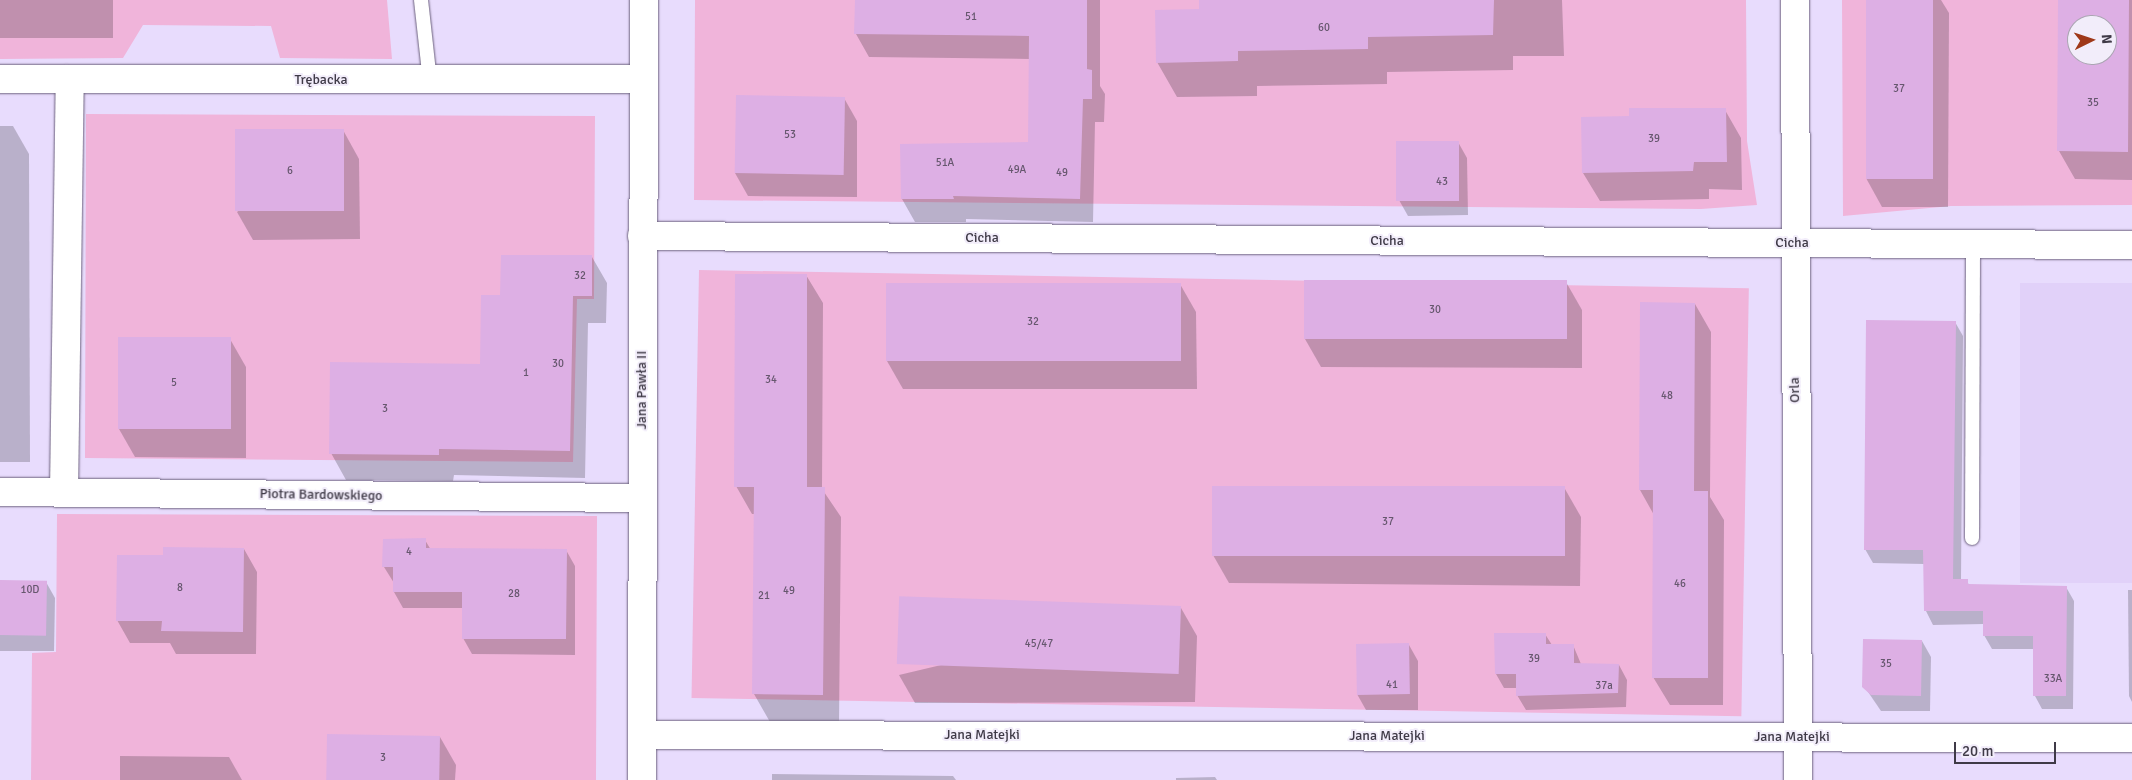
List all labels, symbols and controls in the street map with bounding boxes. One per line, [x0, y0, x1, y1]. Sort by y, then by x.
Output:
house number: 51 [965, 10, 977, 24]
north arrow [2067, 15, 2117, 65]
house number: 60 [1318, 21, 1330, 35]
text: N [2098, 34, 2115, 44]
street label: Trębacka [294, 72, 348, 88]
house number: 37 [1893, 82, 1905, 96]
house number: 35 [2087, 96, 2099, 110]
house number: 53 [784, 128, 796, 142]
house number: 39 [1648, 132, 1660, 146]
house number: 51A [936, 156, 954, 170]
house number: 49A [1008, 163, 1026, 177]
house number: 6 [287, 164, 293, 178]
house number: 49 [1056, 166, 1068, 180]
house number: 43 [1436, 175, 1448, 189]
street label: Cicha [965, 230, 999, 246]
street label: Cicha [1370, 233, 1404, 249]
street label: Cicha [1775, 235, 1809, 251]
house number: 32 [574, 269, 586, 283]
house number: 30 [1429, 303, 1441, 317]
house number: 32 [1027, 315, 1039, 329]
street label: Jana Pawła II [634, 351, 650, 429]
house number: 30 [552, 357, 564, 371]
house number: 1 [523, 366, 529, 380]
house number: 34 [765, 373, 777, 387]
house number: 5 [171, 376, 177, 390]
street label: Orla [1786, 377, 1804, 403]
house number: 48 [1661, 389, 1673, 403]
house number: 3 [382, 402, 388, 416]
street label: Piotra Bardowskiego [259, 486, 383, 504]
house number: 37 [1382, 515, 1394, 529]
house number: 4 [406, 545, 412, 559]
house number: 46 [1674, 577, 1686, 591]
house number: 8 [177, 581, 183, 595]
house number: 10D [20, 583, 40, 597]
house number: 49 [783, 584, 795, 598]
house number: 28 [508, 587, 520, 601]
house number: 21 [758, 589, 770, 603]
house number: 45/47 [1025, 637, 1053, 651]
house number: 39 [1528, 652, 1540, 666]
house number: 35 [1880, 657, 1892, 671]
house number: 33A [2044, 672, 2062, 686]
house number: 41 [1386, 678, 1398, 692]
house number: 37a [1595, 679, 1613, 693]
street label: Jana Matejki [944, 727, 1020, 743]
street label: Jana Matejki [1349, 728, 1425, 744]
street label: Jana Matejki [1754, 729, 1830, 745]
scale bar [1957, 732, 2060, 764]
text: 20 m [1962, 742, 1993, 760]
house number: 3 [380, 751, 386, 765]

